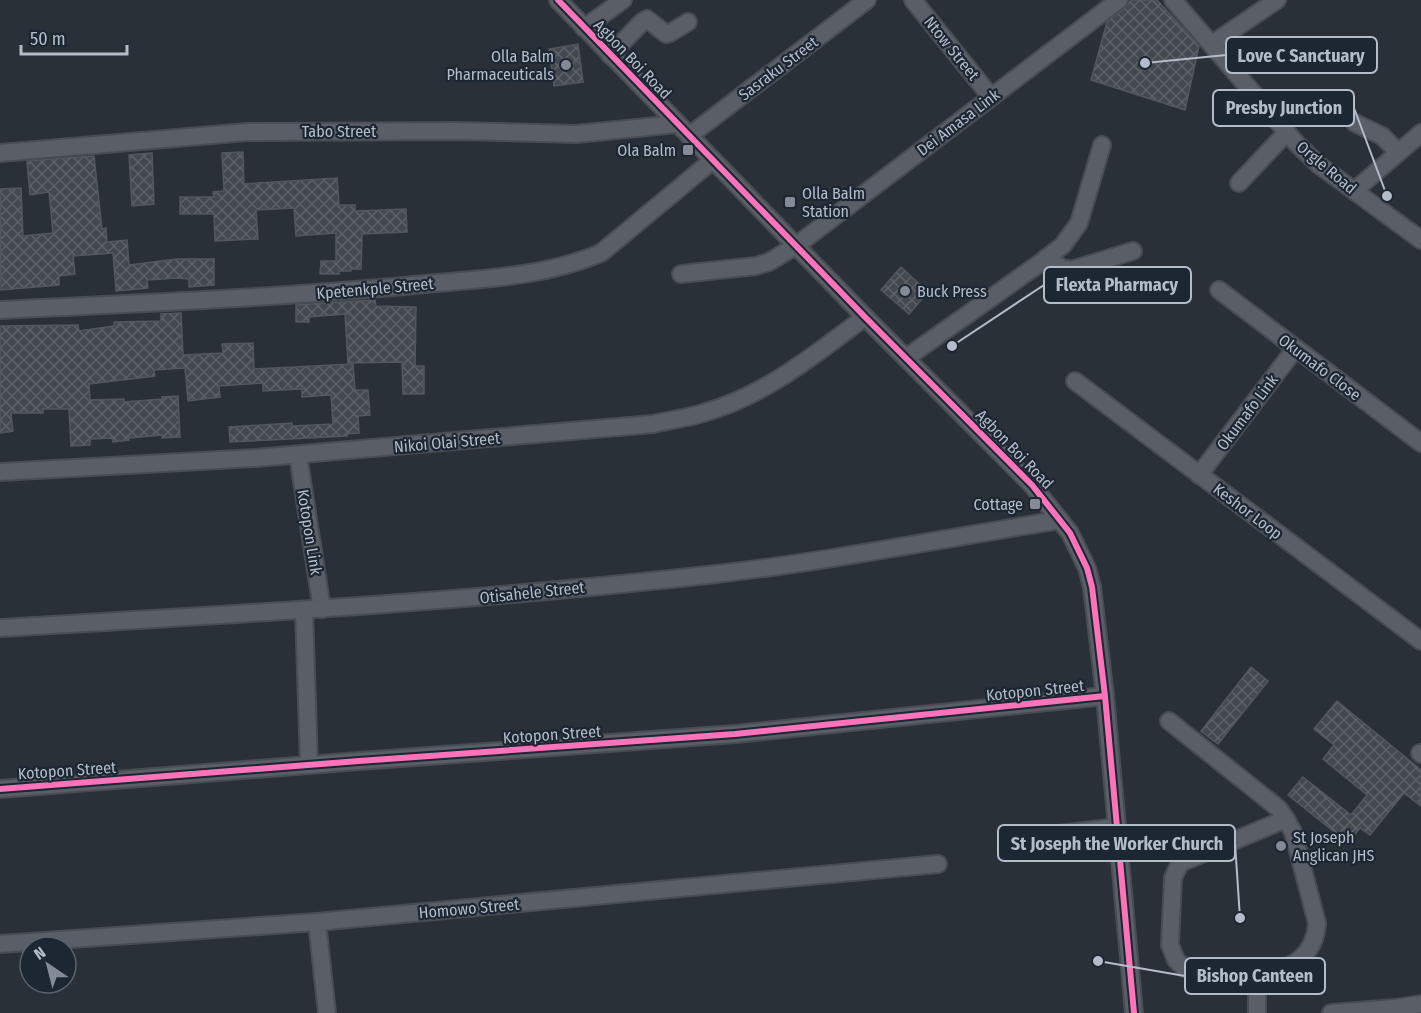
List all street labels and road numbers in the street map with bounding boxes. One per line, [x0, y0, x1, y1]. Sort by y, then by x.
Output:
street label: Ntow Street [920, 13, 984, 85]
street label: Agbon Boi Road [590, 16, 675, 103]
street label: Sasraku Street [735, 32, 822, 104]
street label: Dei Amasa Link [913, 85, 1004, 160]
street label: Tabo Street [302, 122, 377, 141]
street label: Orgle Road [1293, 137, 1360, 198]
street label: Kpetenkple Street [316, 274, 435, 303]
street label: Okumafo Close [1275, 330, 1365, 405]
street label: Okumafo Link [1213, 370, 1282, 454]
street label: Agbon Boi Road [972, 406, 1057, 493]
street label: Nikoi Olai Street [393, 428, 502, 457]
street label: Keshor Loop [1210, 479, 1286, 543]
street label: Kotopon Link [293, 488, 326, 577]
street label: Otisahele Street [479, 577, 586, 607]
street label: Kotopon Street [985, 676, 1086, 705]
street label: Kotopon Street [502, 722, 603, 747]
street label: Kotopon Street [17, 758, 118, 783]
street label: Homowo Street [418, 895, 521, 922]

